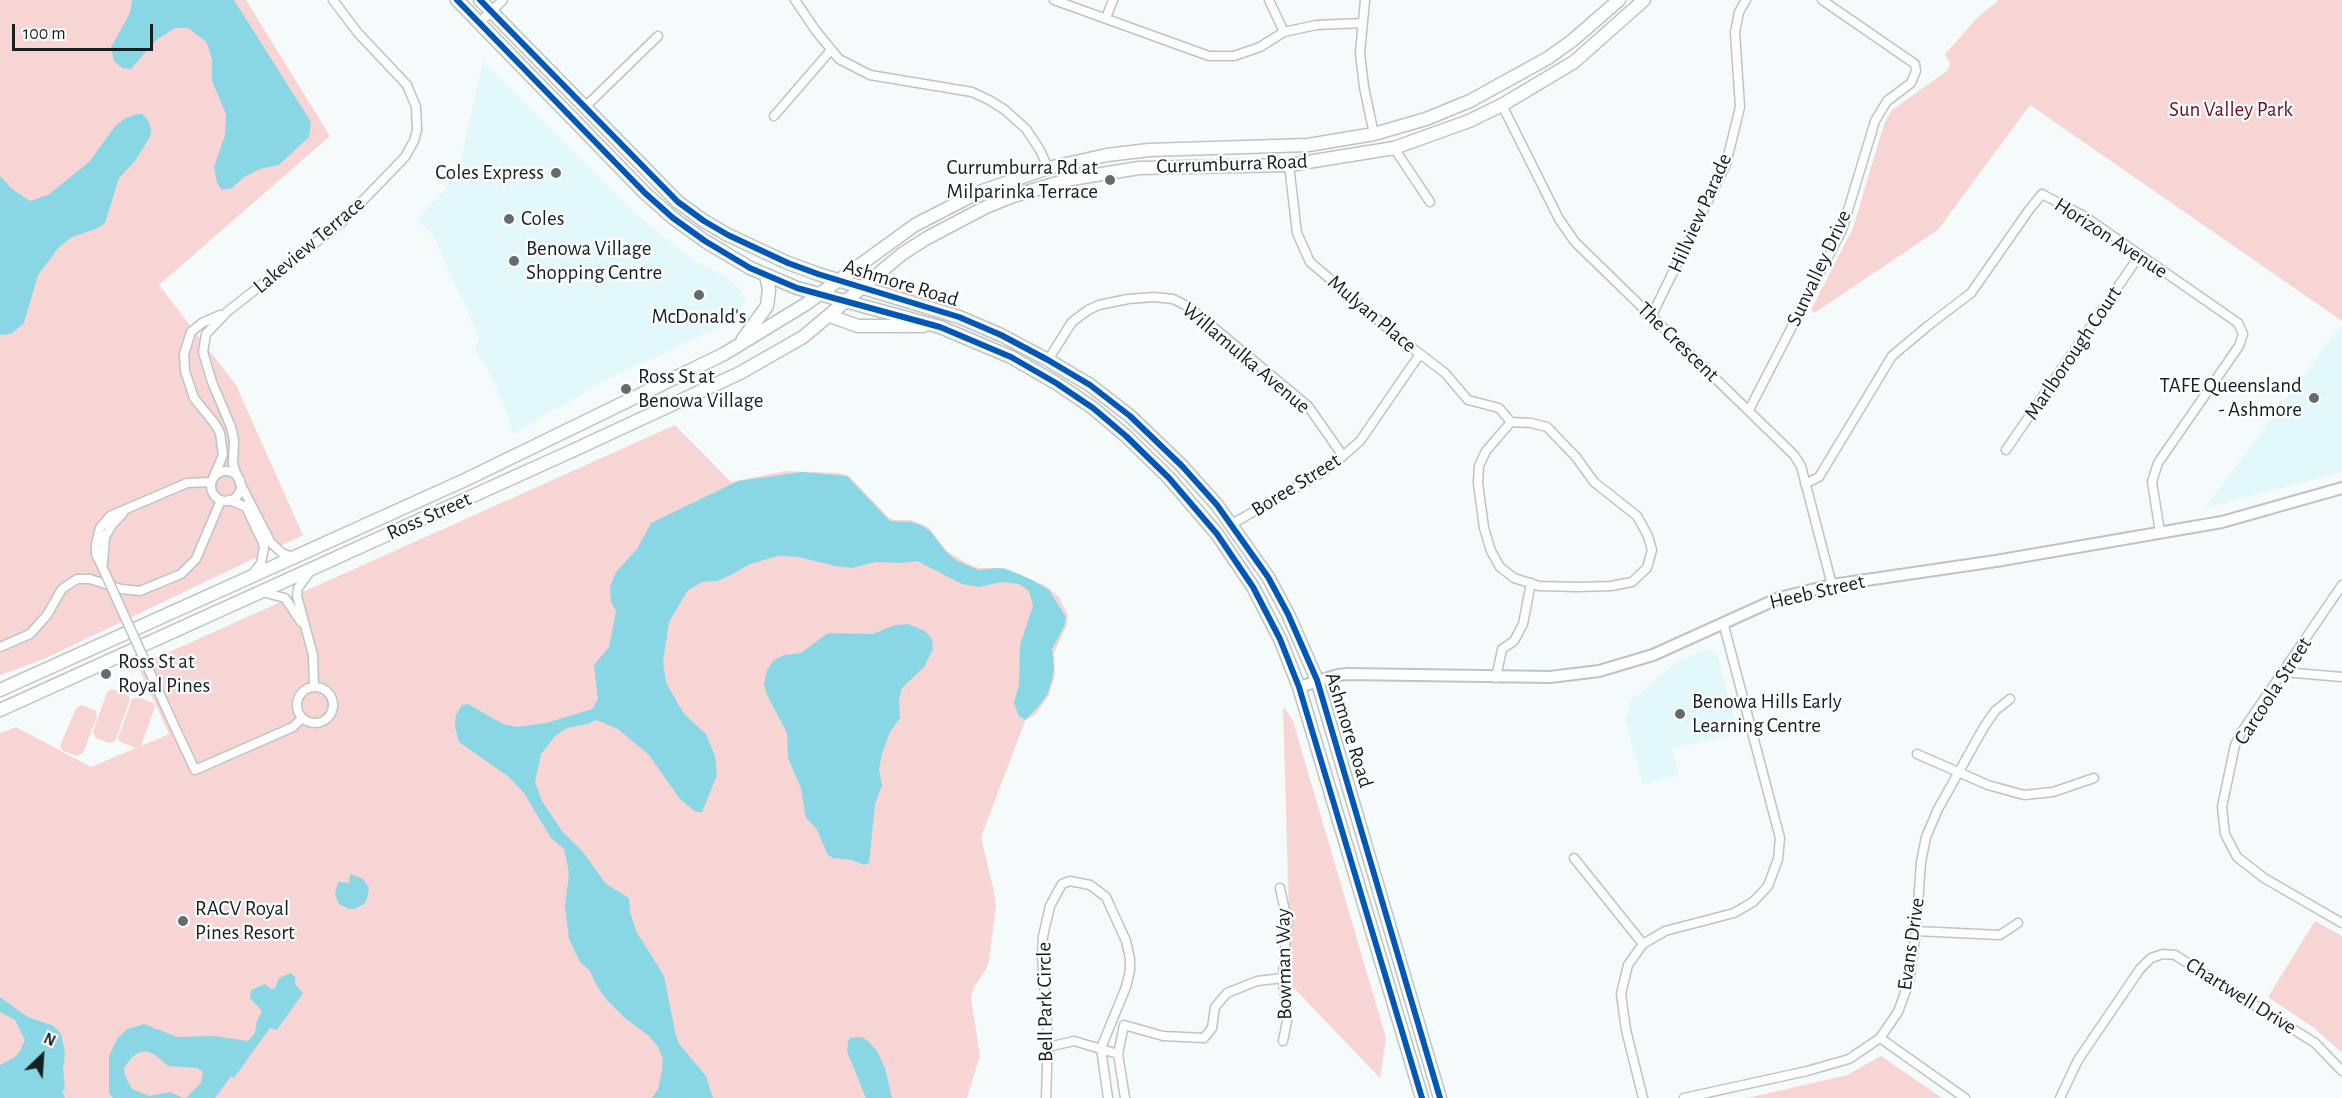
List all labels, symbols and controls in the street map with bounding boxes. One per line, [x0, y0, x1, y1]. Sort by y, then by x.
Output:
scale bar [15, 12, 156, 50]
text: 100 m [23, 25, 66, 43]
park label: Sun Valley Park [2169, 97, 2293, 123]
street label: Currumburra Road [1156, 149, 1308, 179]
street label: Hillview Parade [1663, 150, 1737, 276]
place label: Currumburra Rd at Milparinka Terrace [947, 155, 1098, 205]
place label: Coles Express [435, 160, 544, 186]
marker: Coles Express [549, 166, 563, 180]
marker: Currumburra Rd at Milparinka Terrace [1103, 173, 1117, 187]
street label: Lakeview Terrace [248, 191, 370, 299]
street label: Horizon Avenue [2050, 192, 2172, 284]
place label: Coles [521, 206, 564, 232]
street label: Sunvalley Drive [1781, 206, 1857, 330]
marker: Coles [502, 212, 516, 226]
place label: Benowa Village Shopping Centre [526, 236, 662, 286]
marker: Benowa Village Shopping Centre [507, 254, 521, 268]
street label: Ashmore Road [840, 254, 962, 312]
street label: Mulyan Place [1323, 270, 1421, 358]
street label: Marlborough Court [2019, 281, 2127, 425]
marker: McDonald's [692, 288, 706, 302]
street label: Willamulka Avenue [1177, 297, 1315, 419]
street label: The Crescent [1632, 297, 1724, 387]
place label: McDonald's [651, 304, 747, 330]
place label: Ross St at Benowa Village [638, 364, 763, 414]
place label: TAFE Queensland - Ashmore [2160, 373, 2302, 423]
marker: Ross St at Benowa Village [619, 382, 633, 396]
marker: TAFE Queensland - Ashmore [2307, 391, 2321, 405]
street label: Boree Street [1247, 448, 1345, 522]
street label: Ross Street [383, 486, 475, 546]
street label: Heeb Street [1767, 569, 1867, 615]
street label: Carcoola Street [2229, 632, 2317, 750]
place label: Ross St at Royal Pines [118, 649, 210, 699]
marker: Ross St at Royal Pines [99, 667, 113, 681]
street label: Ashmore Road [1320, 669, 1378, 791]
place label: Benowa Hills Early Learning Centre [1692, 689, 1842, 739]
marker: Benowa Hills Early Learning Centre [1673, 707, 1687, 721]
place label: RACV Royal Pines Resort [195, 896, 295, 946]
street label: Evans Drive [1892, 896, 1930, 992]
street label: Bowman Way [1270, 908, 1298, 1020]
marker: RACV Royal Pines Resort [176, 914, 190, 928]
street label: Bell Park Circle [1031, 942, 1059, 1062]
street label: Chartwell Drive [2181, 952, 2301, 1040]
north arrow [12, 1026, 72, 1086]
text: N [41, 1030, 58, 1049]

